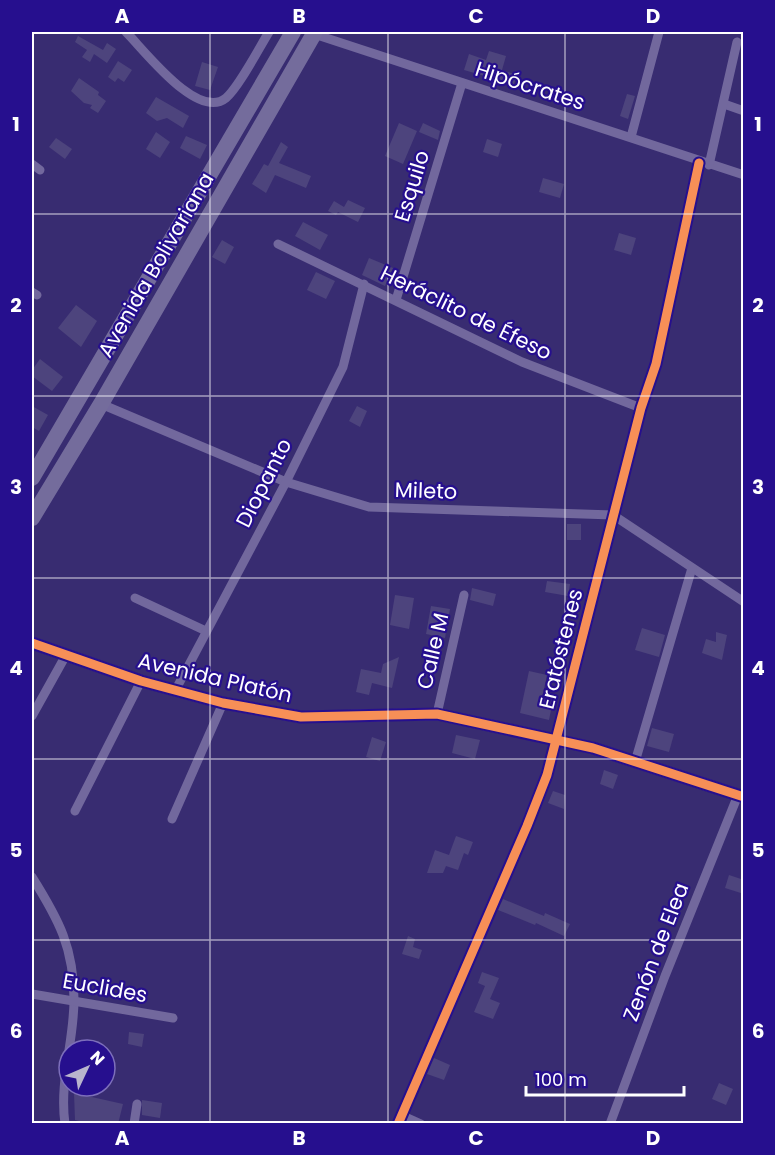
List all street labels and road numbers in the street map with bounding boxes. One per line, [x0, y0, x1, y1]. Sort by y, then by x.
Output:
street label: Hipócrates [472, 54, 589, 117]
street label: Esquilo [387, 147, 436, 225]
street label: Avenida Bolivariana [91, 167, 220, 363]
street label: Heráclito de Éfeso [376, 258, 557, 367]
street label: Diopanto [229, 433, 298, 532]
street label: Mileto [394, 475, 458, 506]
street label: Eratóstenes [532, 586, 589, 712]
street label: Calle M [410, 610, 455, 692]
street label: Avenida Platón [135, 646, 295, 709]
street label: Zenón de Elea [616, 878, 695, 1025]
street label: Euclides [60, 966, 150, 1009]

